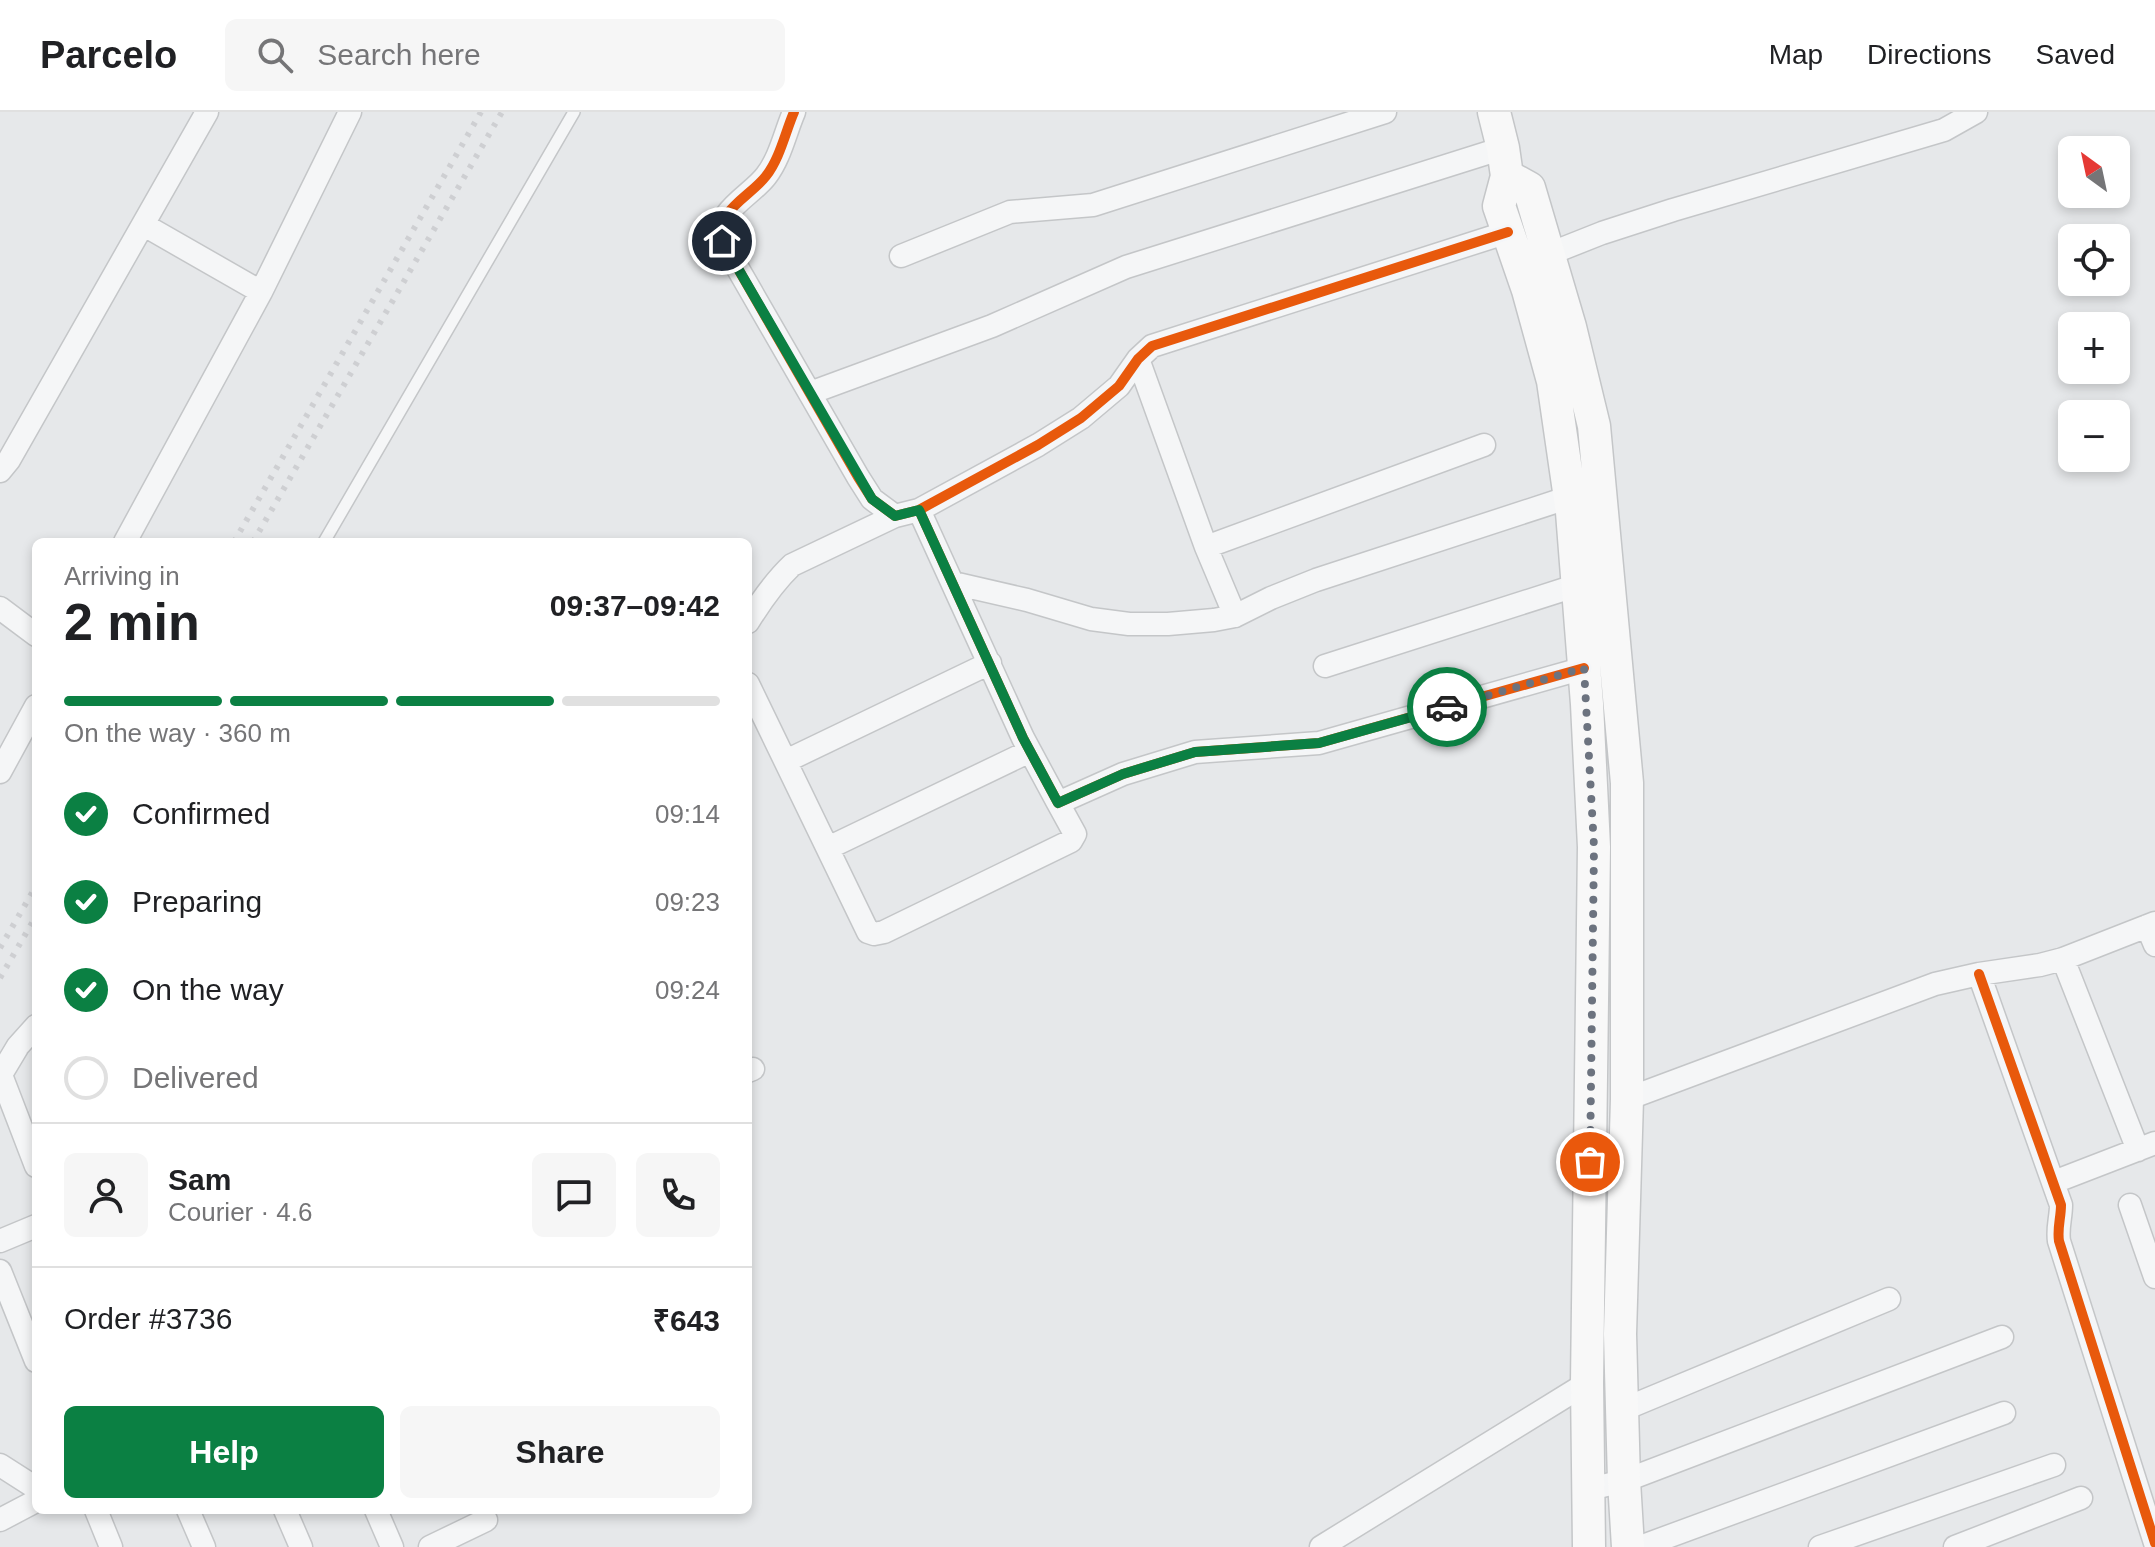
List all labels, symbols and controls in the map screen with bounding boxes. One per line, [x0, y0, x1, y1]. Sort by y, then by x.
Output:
search box [225, 19, 785, 91]
icon: search [253, 33, 297, 77]
text: Parcelo [40, 34, 177, 76]
text: Search here [317, 38, 481, 71]
text: Map [1769, 39, 1823, 70]
text: Directions [1867, 39, 1992, 70]
text: Saved [2036, 39, 2115, 70]
north arrow [2058, 136, 2130, 208]
map controls [2058, 136, 2130, 472]
pin [688, 207, 756, 275]
icon: home [700, 219, 744, 263]
button: locate [2058, 224, 2130, 296]
button: + [2058, 312, 2130, 384]
button: − [2058, 400, 2130, 472]
text: Arriving in [64, 561, 180, 591]
text: 09:37–09:42 [550, 589, 720, 622]
text: 2 min [64, 593, 200, 651]
courier [1407, 667, 1487, 747]
icon: car [1425, 685, 1469, 729]
text: On the way · 360 m [64, 718, 291, 748]
icon: check [64, 792, 108, 836]
text: Confirmed [132, 797, 270, 830]
text: 09:14 [655, 799, 720, 829]
icon: check [64, 880, 108, 924]
text: Preparing [132, 885, 262, 918]
text: 09:23 [655, 887, 720, 917]
icon: check [64, 968, 108, 1012]
text: On the way [132, 973, 284, 1006]
text: 09:24 [655, 975, 720, 1005]
text: Delivered [132, 1061, 259, 1094]
pin [1556, 1128, 1624, 1196]
icon: bag [1568, 1140, 1612, 1184]
button: person [64, 1153, 148, 1237]
button: chat [532, 1153, 616, 1237]
button: phone [636, 1153, 720, 1237]
text: Sam [168, 1163, 231, 1196]
text: Courier · 4.6 [168, 1197, 313, 1227]
text: Order #3736 [64, 1302, 232, 1335]
text: ₹643 [653, 1304, 720, 1337]
button: Help [64, 1406, 384, 1498]
button: Share [400, 1406, 720, 1498]

